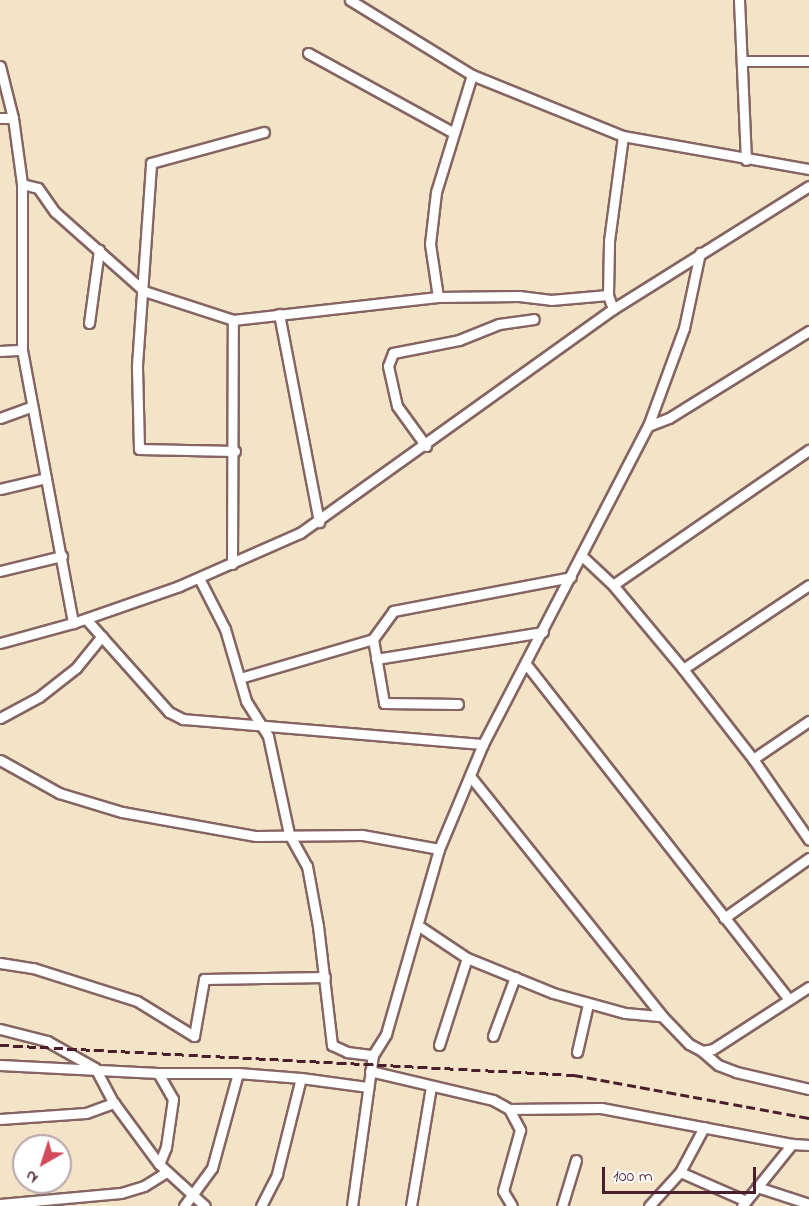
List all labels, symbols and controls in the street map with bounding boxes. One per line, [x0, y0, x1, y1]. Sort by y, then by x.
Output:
north arrow [12, 1134, 72, 1194]
scale bar [605, 1155, 760, 1193]
text: N [20, 1164, 44, 1189]
text: 100 m [613, 1164, 653, 1190]

